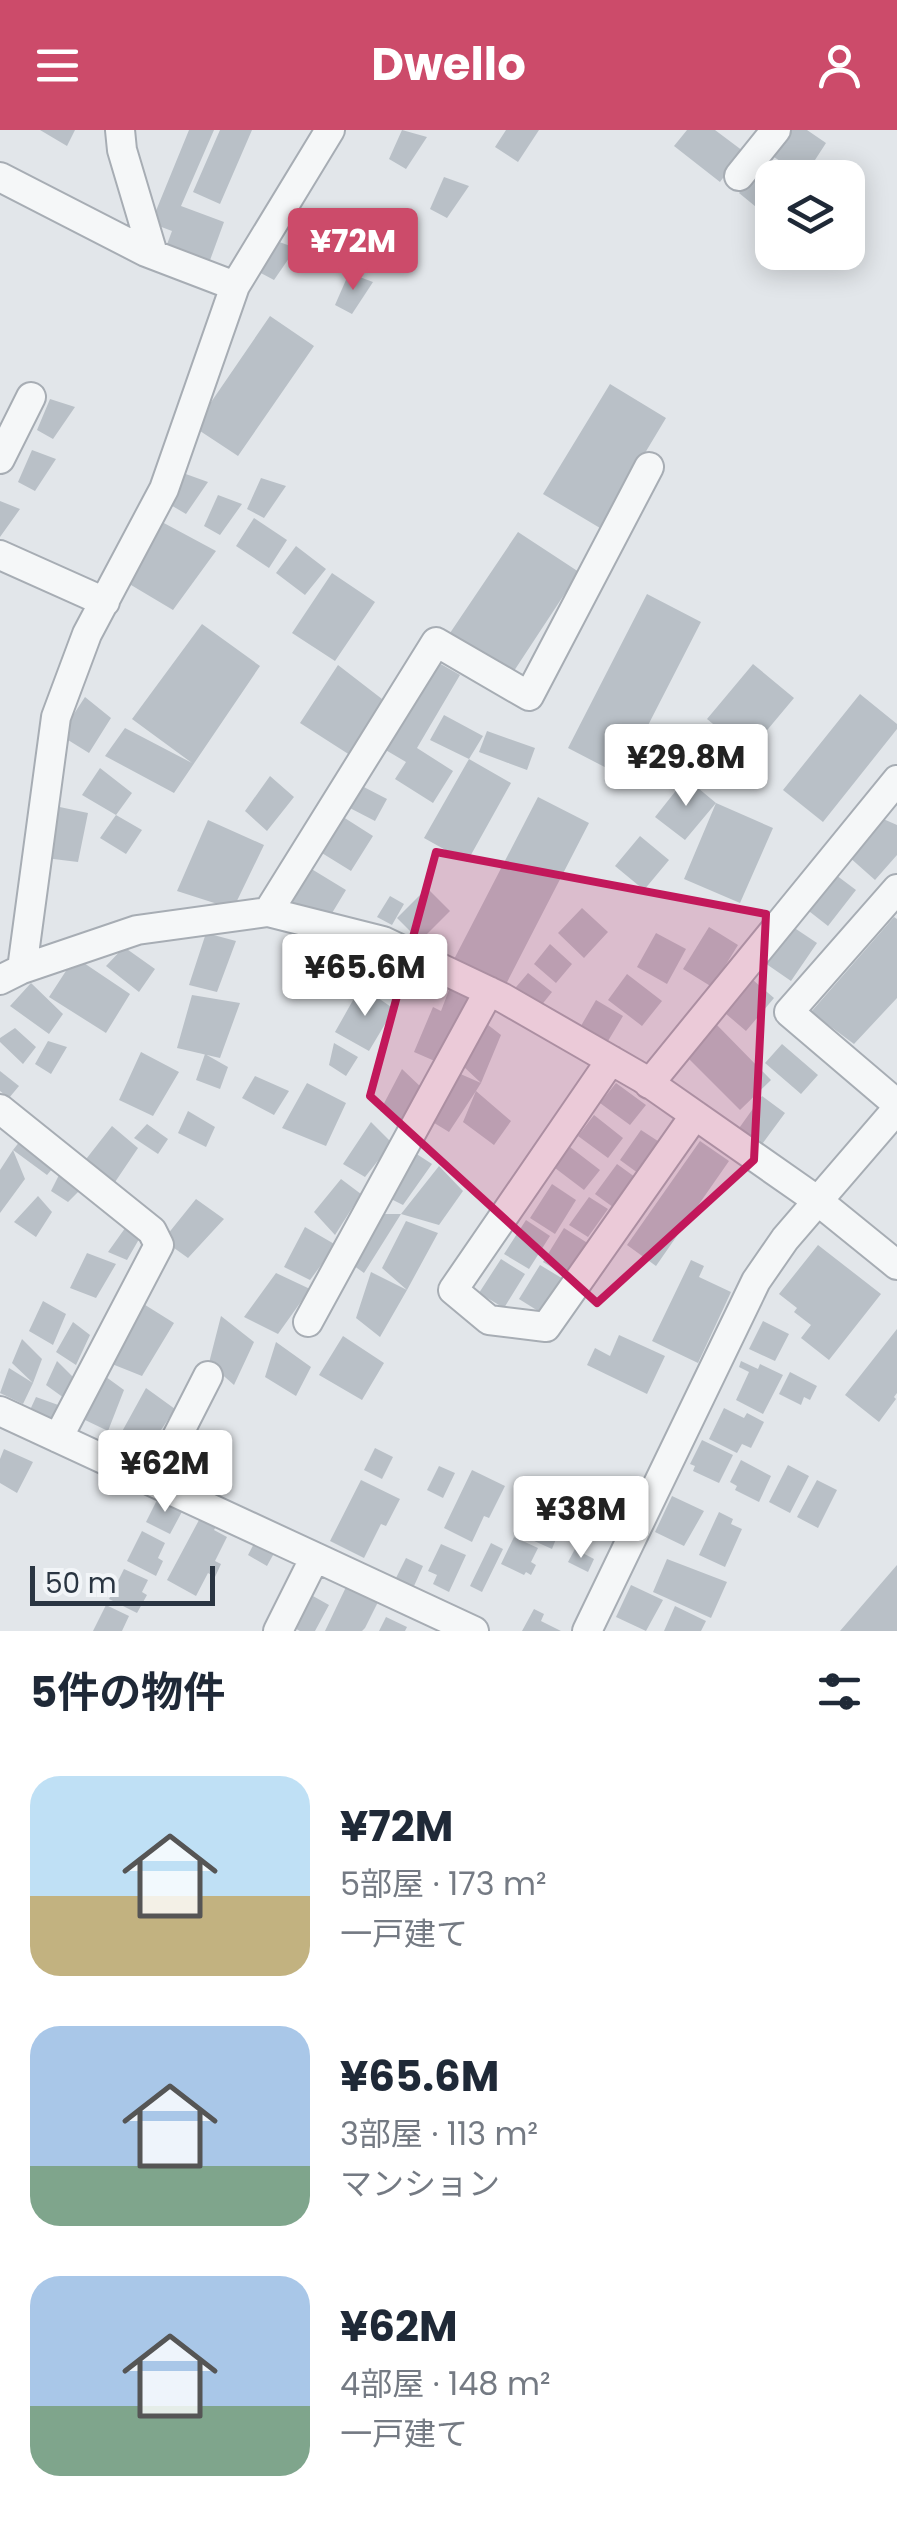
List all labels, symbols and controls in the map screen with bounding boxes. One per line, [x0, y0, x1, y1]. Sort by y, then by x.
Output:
text: Dwello [371, 33, 526, 96]
icon: menu [30, 38, 85, 93]
icon: person [812, 38, 867, 93]
map controls [755, 160, 865, 270]
button: layers [755, 160, 865, 270]
pin: ¥72M [294, 208, 412, 293]
text: ¥72M [310, 218, 396, 263]
pin: ¥29.8M [605, 724, 767, 809]
text: ¥29.8M [627, 734, 745, 779]
pin: ¥65.6M [284, 934, 446, 1019]
text: ¥65.6M [304, 944, 426, 989]
pin: ¥62M [106, 1430, 224, 1515]
text: ¥62M [120, 1440, 210, 1485]
pin: ¥38M [522, 1476, 640, 1561]
text: ¥38M [536, 1486, 626, 1531]
scale bar [30, 1561, 215, 1606]
text: 50 m [45, 1564, 116, 1603]
text: 5件の物件 [30, 1663, 225, 1722]
icon: filters [812, 1664, 867, 1719]
text: ¥72M [340, 1797, 453, 1856]
icon: home [110, 1816, 230, 1936]
text: 5部屋 · 173 m² [340, 1861, 547, 1906]
text: 一戸建て [340, 1911, 468, 1956]
text: ¥65.6M [340, 2047, 499, 2106]
icon: home [110, 2066, 230, 2186]
text: 3部屋 · 113 m² [340, 2111, 538, 2156]
text: マンション [340, 2161, 500, 2206]
text: ¥62M [340, 2297, 457, 2356]
icon: home [110, 2316, 230, 2436]
text: 4部屋 · 148 m² [340, 2361, 551, 2406]
text: 一戸建て [340, 2411, 468, 2456]

